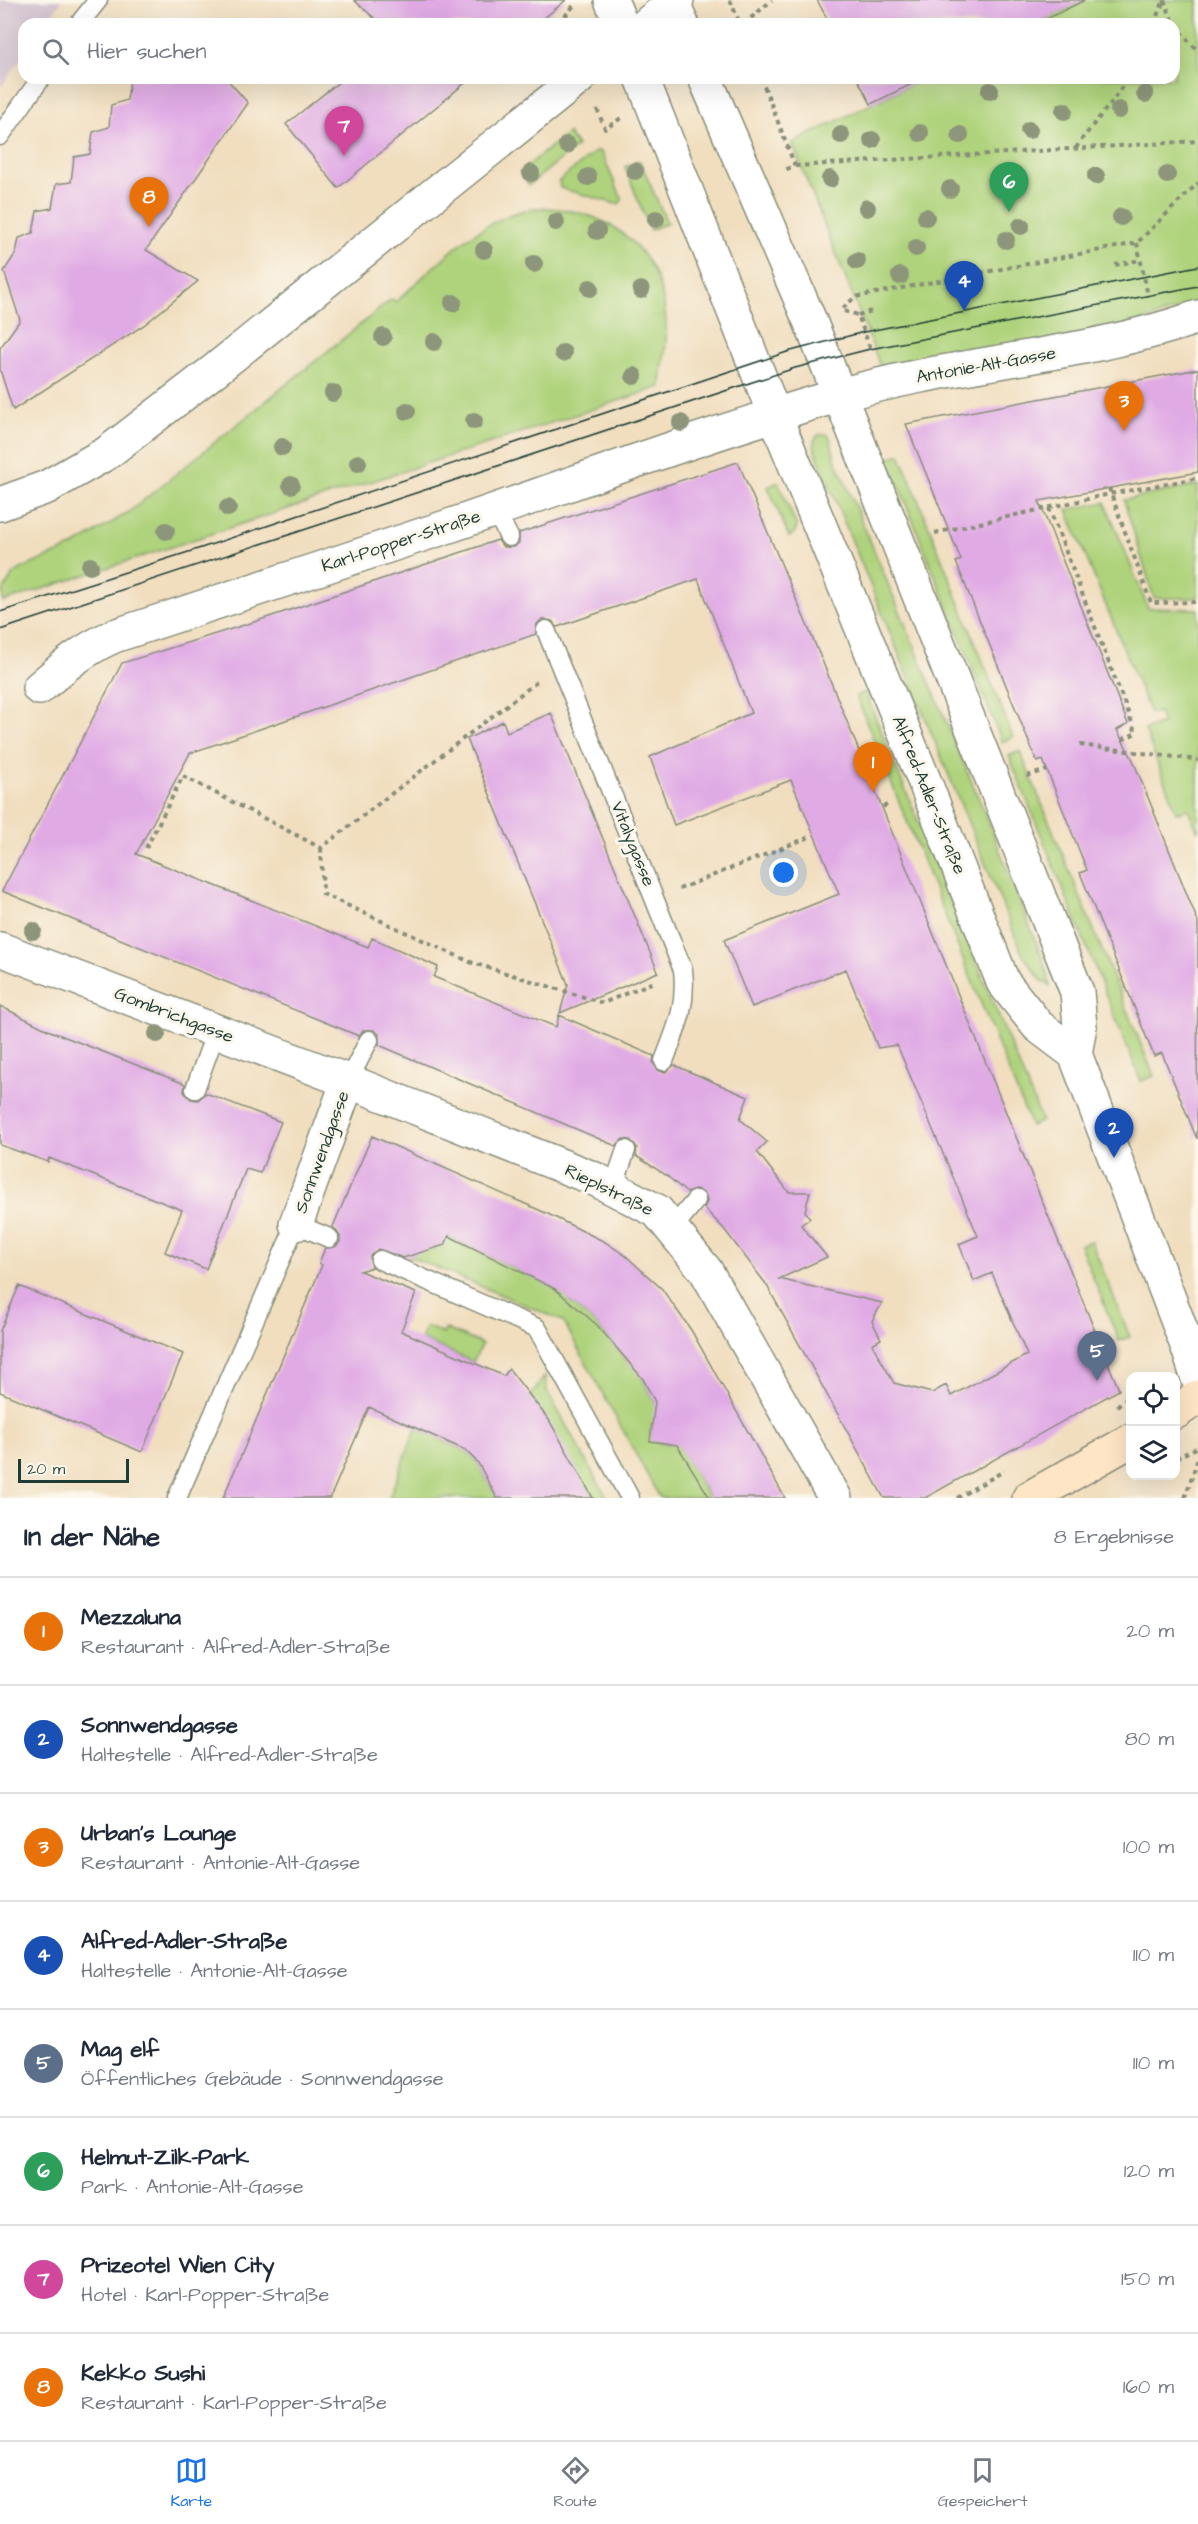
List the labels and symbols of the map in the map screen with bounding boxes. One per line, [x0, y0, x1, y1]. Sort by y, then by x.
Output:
pin: 7 [324, 106, 364, 156]
pin: 6 [990, 162, 1028, 212]
pin: 8 [130, 178, 168, 227]
pin: 4 [944, 262, 984, 311]
street label: Antonie-Alt-Gasse [914, 340, 1058, 390]
pin: 3 [1104, 382, 1144, 431]
street label: Karl-Popper-Straße [318, 503, 484, 579]
street label: Alfred-Adler-Straße [886, 712, 972, 878]
pin: 1 [854, 742, 892, 792]
street label: Vitalygasse [604, 798, 661, 891]
your location [769, 858, 798, 887]
street label: Gombrichgasse [110, 981, 237, 1050]
street label: Sonnwendgasse [288, 1087, 357, 1217]
pin: 2 [1094, 1108, 1134, 1158]
street label: Rieplstraße [560, 1158, 658, 1222]
pin: 5 [1078, 1332, 1116, 1381]
scale bar [18, 1456, 129, 1484]

